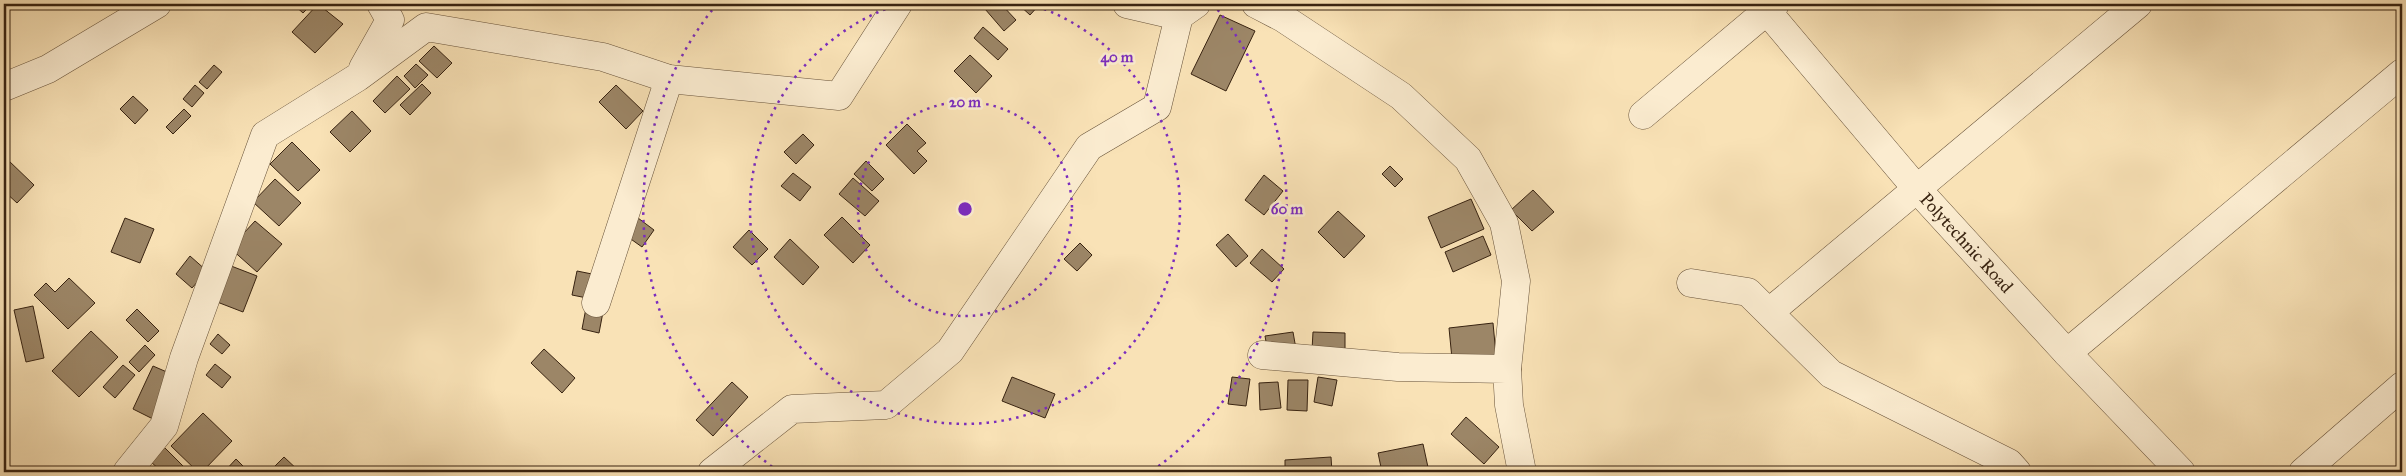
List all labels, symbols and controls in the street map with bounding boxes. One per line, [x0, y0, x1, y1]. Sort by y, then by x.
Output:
text: 40 m [1101, 48, 1134, 67]
text: 20 m [949, 93, 981, 111]
street label: Polytechnic Road [1915, 188, 2018, 298]
centre of rings [956, 200, 974, 218]
text: 60 m [1271, 200, 1304, 218]

